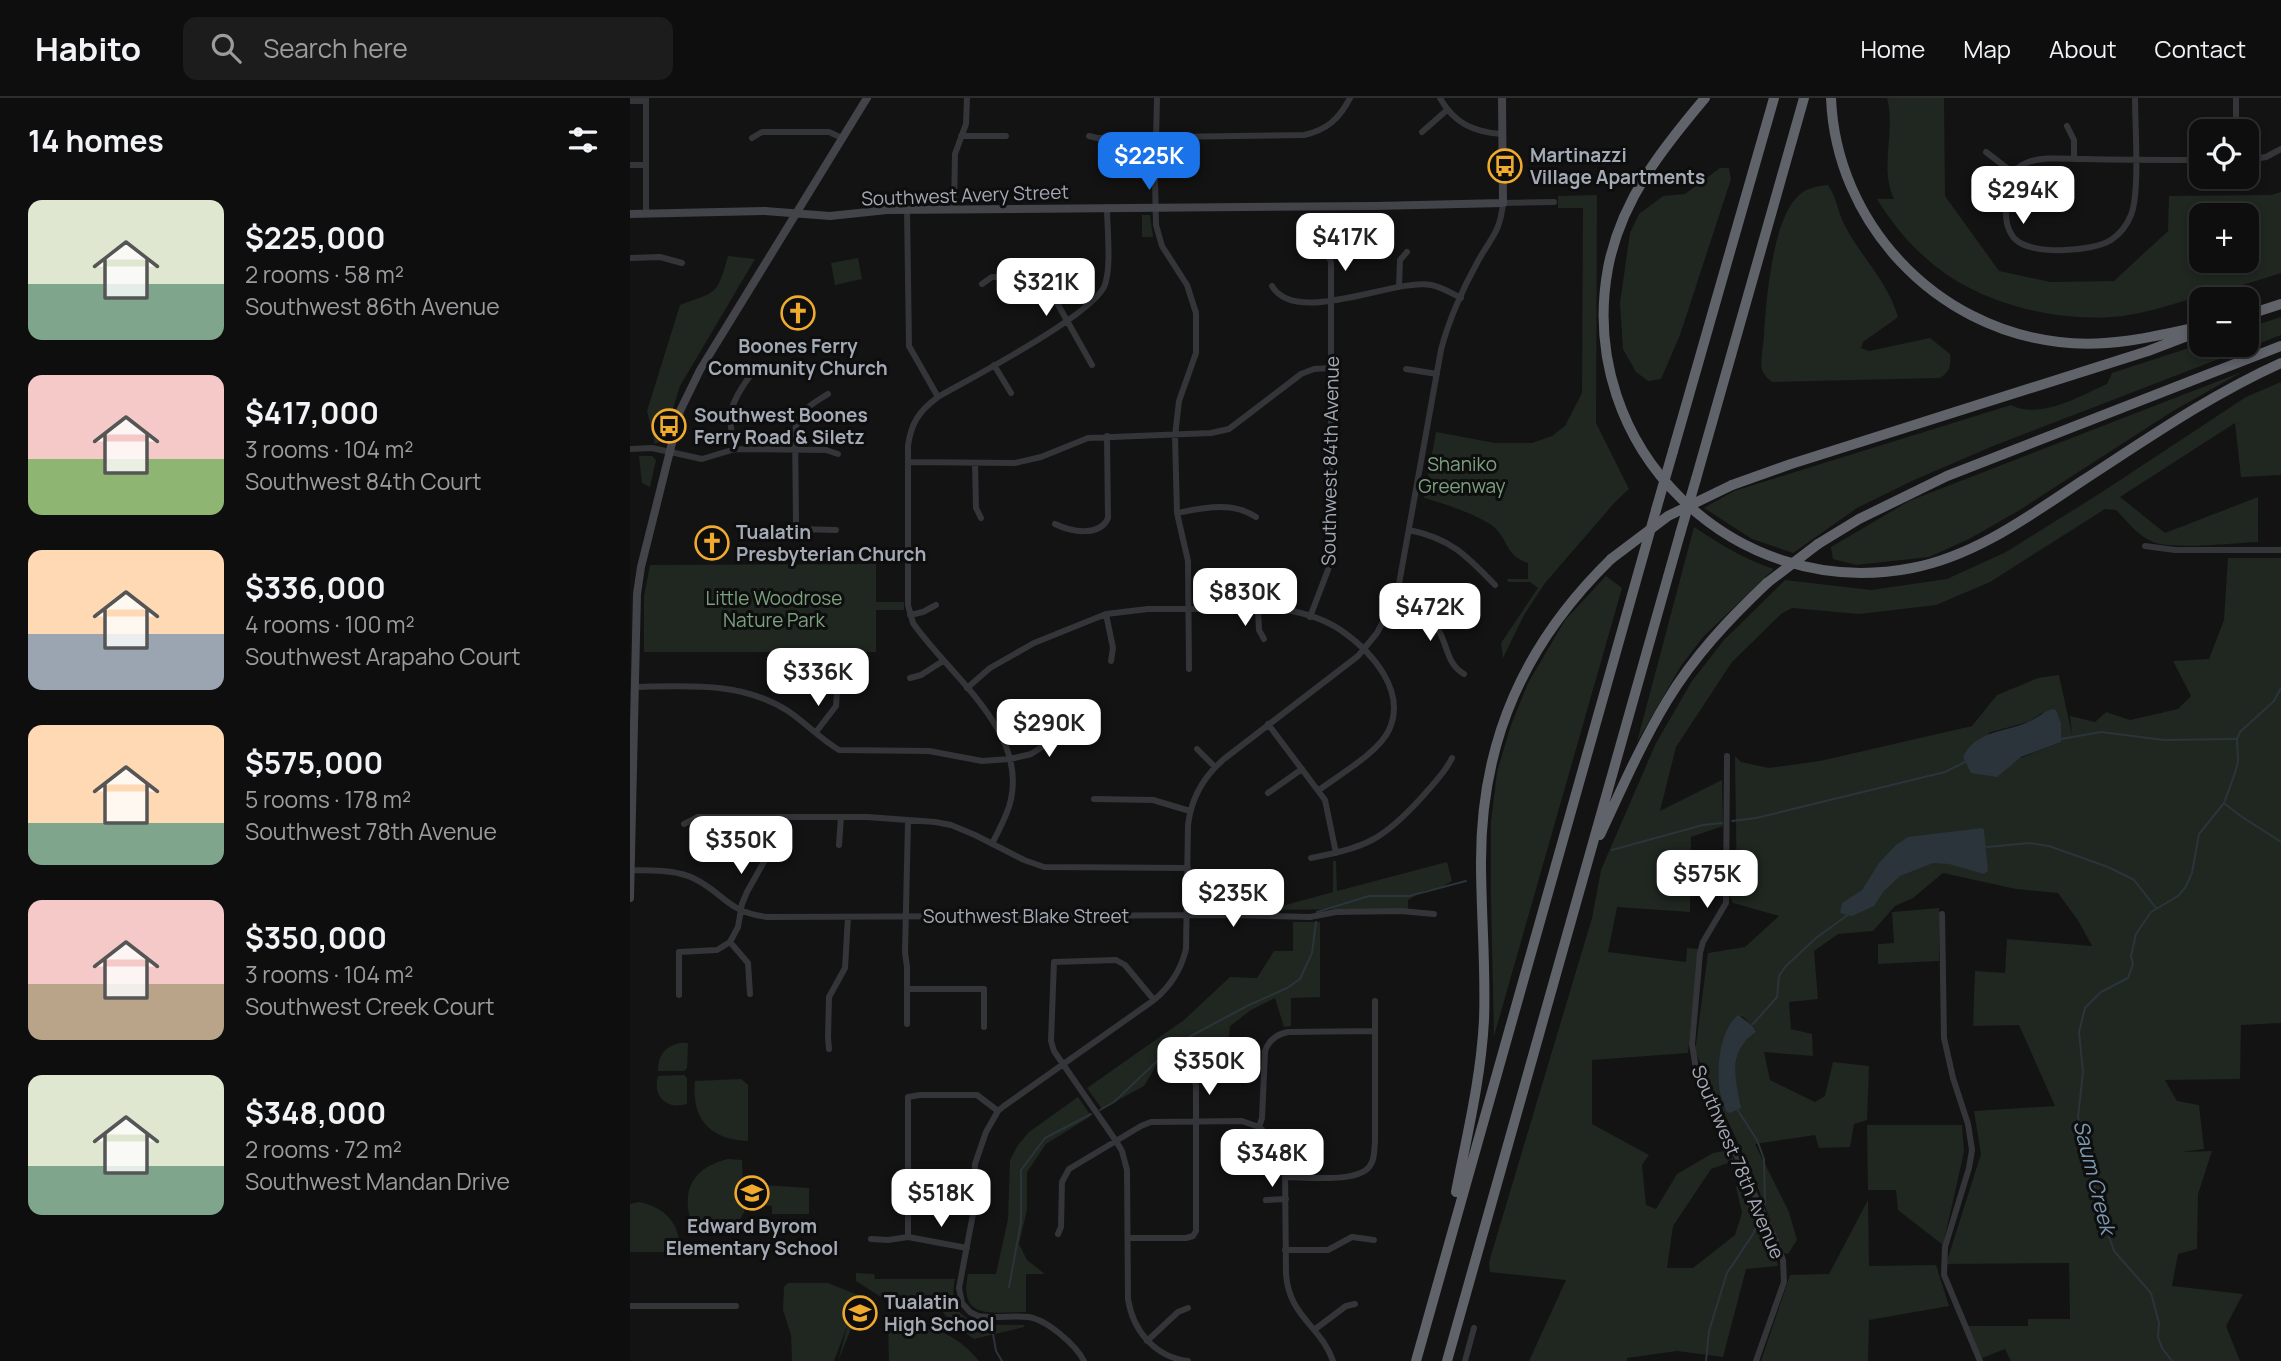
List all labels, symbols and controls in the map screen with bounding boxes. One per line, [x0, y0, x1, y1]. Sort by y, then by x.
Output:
search box [183, 17, 673, 80]
text: Habito [35, 26, 141, 71]
icon: search [207, 29, 245, 67]
text: Search here [263, 30, 408, 66]
text: Home [1860, 32, 1925, 65]
text: Map [1963, 32, 2011, 65]
text: About [2049, 32, 2117, 65]
text: Contact [2155, 32, 2246, 65]
map controls [2189, 119, 2259, 357]
button: locate [2189, 119, 2259, 189]
text: 14 homes [28, 120, 164, 161]
icon: filters [564, 121, 602, 159]
pin: $225K [1100, 132, 1198, 192]
text: $225K [1114, 139, 1184, 171]
place label: Martinazzi Village Apartments [1530, 142, 1705, 190]
bus stop icon: Martinazzi Village Apartments [1486, 147, 1524, 185]
pin: $294K [1974, 166, 2072, 226]
text: $294K [1987, 173, 2059, 205]
street label: Southwest Avery Street [861, 178, 1069, 212]
button: + [2189, 203, 2259, 273]
pin: $417K [1296, 214, 1394, 273]
text: $225,000 [245, 217, 385, 258]
text: $417K [1312, 220, 1378, 252]
icon: home [84, 228, 168, 312]
text: 2 rooms · 58 m² [245, 258, 404, 290]
pin: $321K [997, 258, 1095, 318]
text: $321K [1013, 265, 1079, 297]
button: − [2189, 287, 2259, 357]
text: Southwest 86th Avenue [245, 290, 500, 322]
church icon: Boones Ferry Community Church [779, 294, 817, 332]
place label: Boones Ferry Community Church [708, 333, 888, 381]
street label: Southwest 84th Avenue [1315, 356, 1345, 566]
text: $417,000 [245, 392, 379, 433]
place label: Southwest Boones Ferry Road & Siletz [694, 402, 868, 450]
icon: home [84, 403, 168, 487]
bus stop icon: Southwest Boones Ferry Road & Siletz [650, 407, 688, 445]
text: 3 rooms · 104 m² [245, 433, 413, 465]
park label: Shaniko Greenway [1418, 451, 1506, 499]
text: Southwest 84th Court [245, 465, 481, 497]
place label: Tualatin Presbyterian Church [736, 519, 926, 567]
church icon: Tualatin Presbyterian Church [693, 524, 731, 562]
text: $336,000 [245, 567, 386, 608]
pin: $830K [1196, 568, 1294, 628]
text: $830K [1209, 575, 1281, 607]
icon: home [84, 578, 168, 662]
pin: $472K [1381, 584, 1479, 643]
park label: Little Woodrose Nature Park [706, 585, 842, 633]
text: $472K [1395, 590, 1465, 622]
text: 4 rooms · 100 m² [245, 608, 415, 640]
text: Southwest Arapaho Court [245, 640, 521, 672]
pin: $336K [769, 648, 867, 708]
text: $336K [783, 655, 853, 687]
pin: $290K [1000, 700, 1098, 759]
text: $290K [1013, 706, 1085, 738]
text: $575,000 [245, 742, 383, 783]
icon: home [84, 753, 168, 837]
text: 5 rooms · 178 m² [245, 783, 411, 815]
text: Southwest 78th Avenue [245, 815, 497, 847]
pin: $350K [692, 816, 790, 876]
text: $350K [705, 823, 777, 855]
pin: $575K [1658, 850, 1756, 910]
text: $575K [1673, 857, 1741, 889]
pin: $235K [1184, 870, 1282, 929]
text: $235K [1198, 876, 1268, 908]
street label: Southwest Blake Street [923, 903, 1129, 929]
text: $350,000 [245, 917, 387, 958]
icon: home [84, 928, 168, 1012]
text: 3 rooms · 104 m² [245, 958, 413, 990]
text: Southwest Creek Court [245, 990, 494, 1022]
pin: $350K [1160, 1038, 1258, 1097]
text: $350K [1173, 1044, 1245, 1076]
street label: Southwest 78th Avenue [1685, 1061, 1791, 1263]
text: $348,000 [245, 1092, 386, 1133]
icon: home [84, 1103, 168, 1187]
water label: Saum Creek [2067, 1117, 2123, 1239]
pin: $348K [1223, 1130, 1321, 1189]
text: 2 rooms · 72 m² [245, 1133, 402, 1165]
text: $348K [1237, 1136, 1307, 1168]
text: Southwest Mandan Drive [245, 1165, 510, 1197]
pin: $518K [892, 1170, 990, 1229]
school or university icon: Edward Byrom Elementary School [733, 1174, 771, 1212]
text: $518K [908, 1176, 974, 1208]
place label: Edward Byrom Elementary School [666, 1213, 838, 1261]
place label: Tualatin High School [884, 1289, 995, 1337]
school or university icon: Tualatin High School [841, 1294, 879, 1332]

